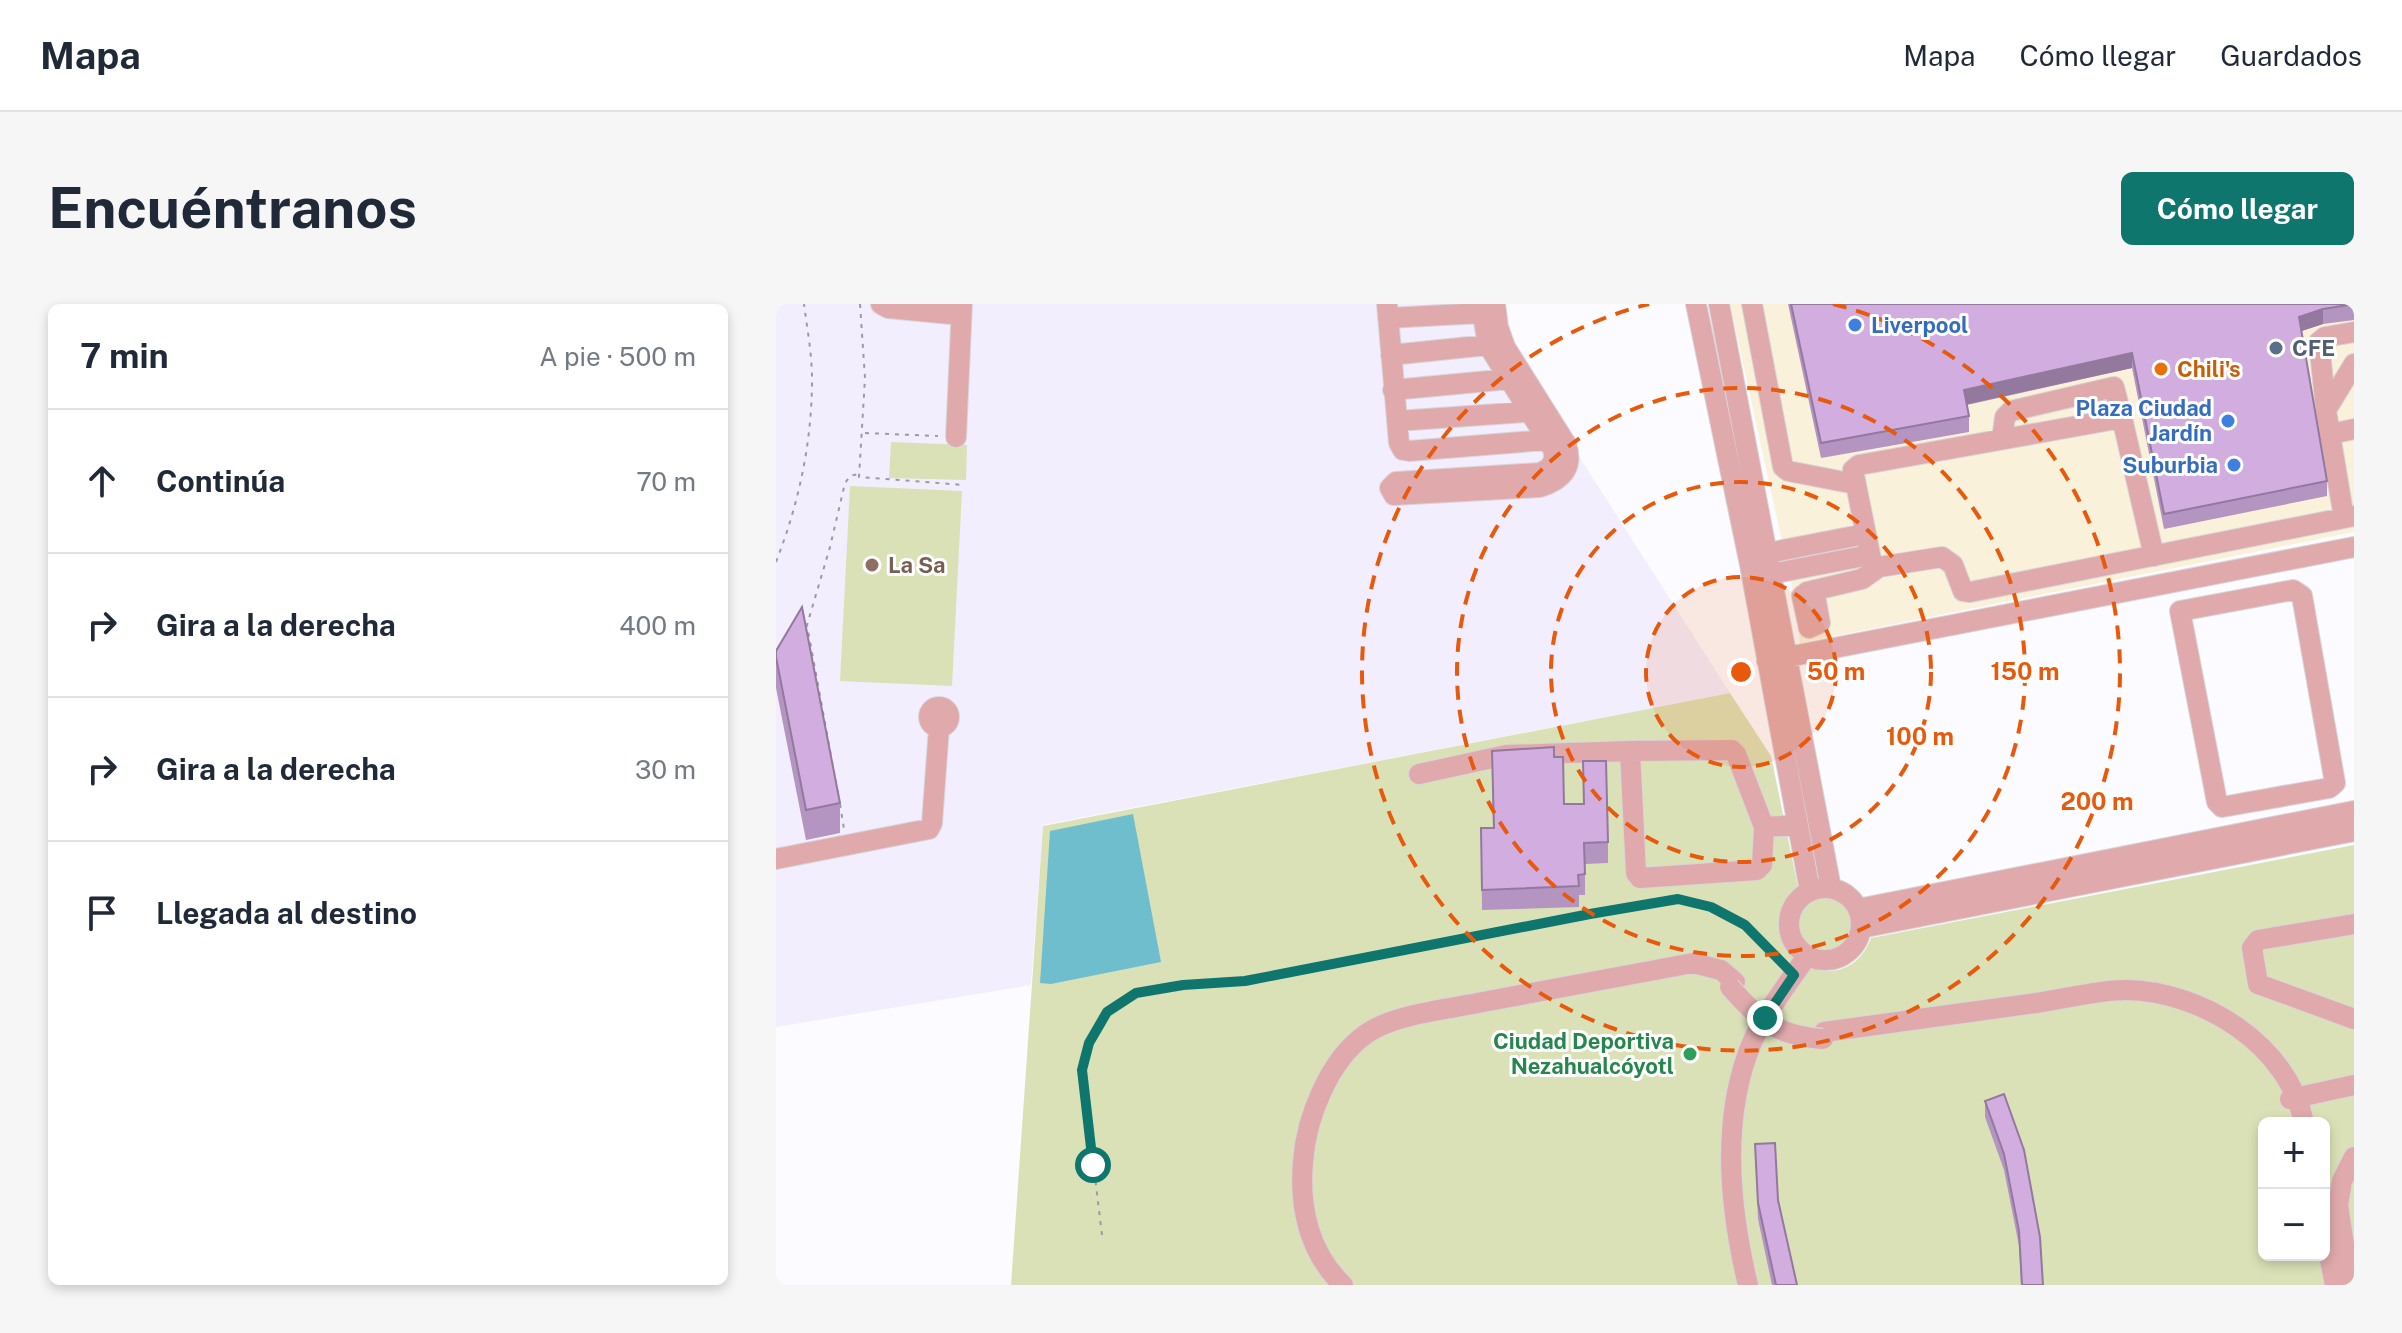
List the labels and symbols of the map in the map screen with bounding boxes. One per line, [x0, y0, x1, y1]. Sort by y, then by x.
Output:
place label: Liverpool [1871, 312, 1968, 338]
marker: Liverpool [1846, 316, 1864, 334]
place label: CFE [2292, 335, 2335, 361]
marker: CFE [2267, 339, 2285, 357]
place label: Chili's [2177, 356, 2241, 382]
marker: Chili's [2152, 360, 2170, 378]
place label: Plaza Ciudad Jardín [2076, 395, 2212, 446]
marker: Plaza Ciudad Jardín [2219, 412, 2237, 430]
place label: Suburbia [2122, 452, 2218, 478]
marker: Suburbia [2225, 456, 2243, 474]
place label: La Sa [888, 552, 946, 578]
marker: La Sa [863, 556, 881, 574]
text: 50 m [1807, 657, 1865, 685]
text: 150 m [1991, 657, 2059, 685]
centre of rings [1727, 658, 1755, 686]
text: 100 m [1886, 722, 1954, 750]
text: 200 m [2060, 787, 2134, 815]
route end [1747, 1000, 1783, 1036]
place label: Ciudad Deportiva Nezahualcóyotl [1493, 1028, 1674, 1079]
marker: Ciudad Deportiva Nezahualcóyotl [1681, 1045, 1699, 1063]
route start [1075, 1147, 1111, 1183]

